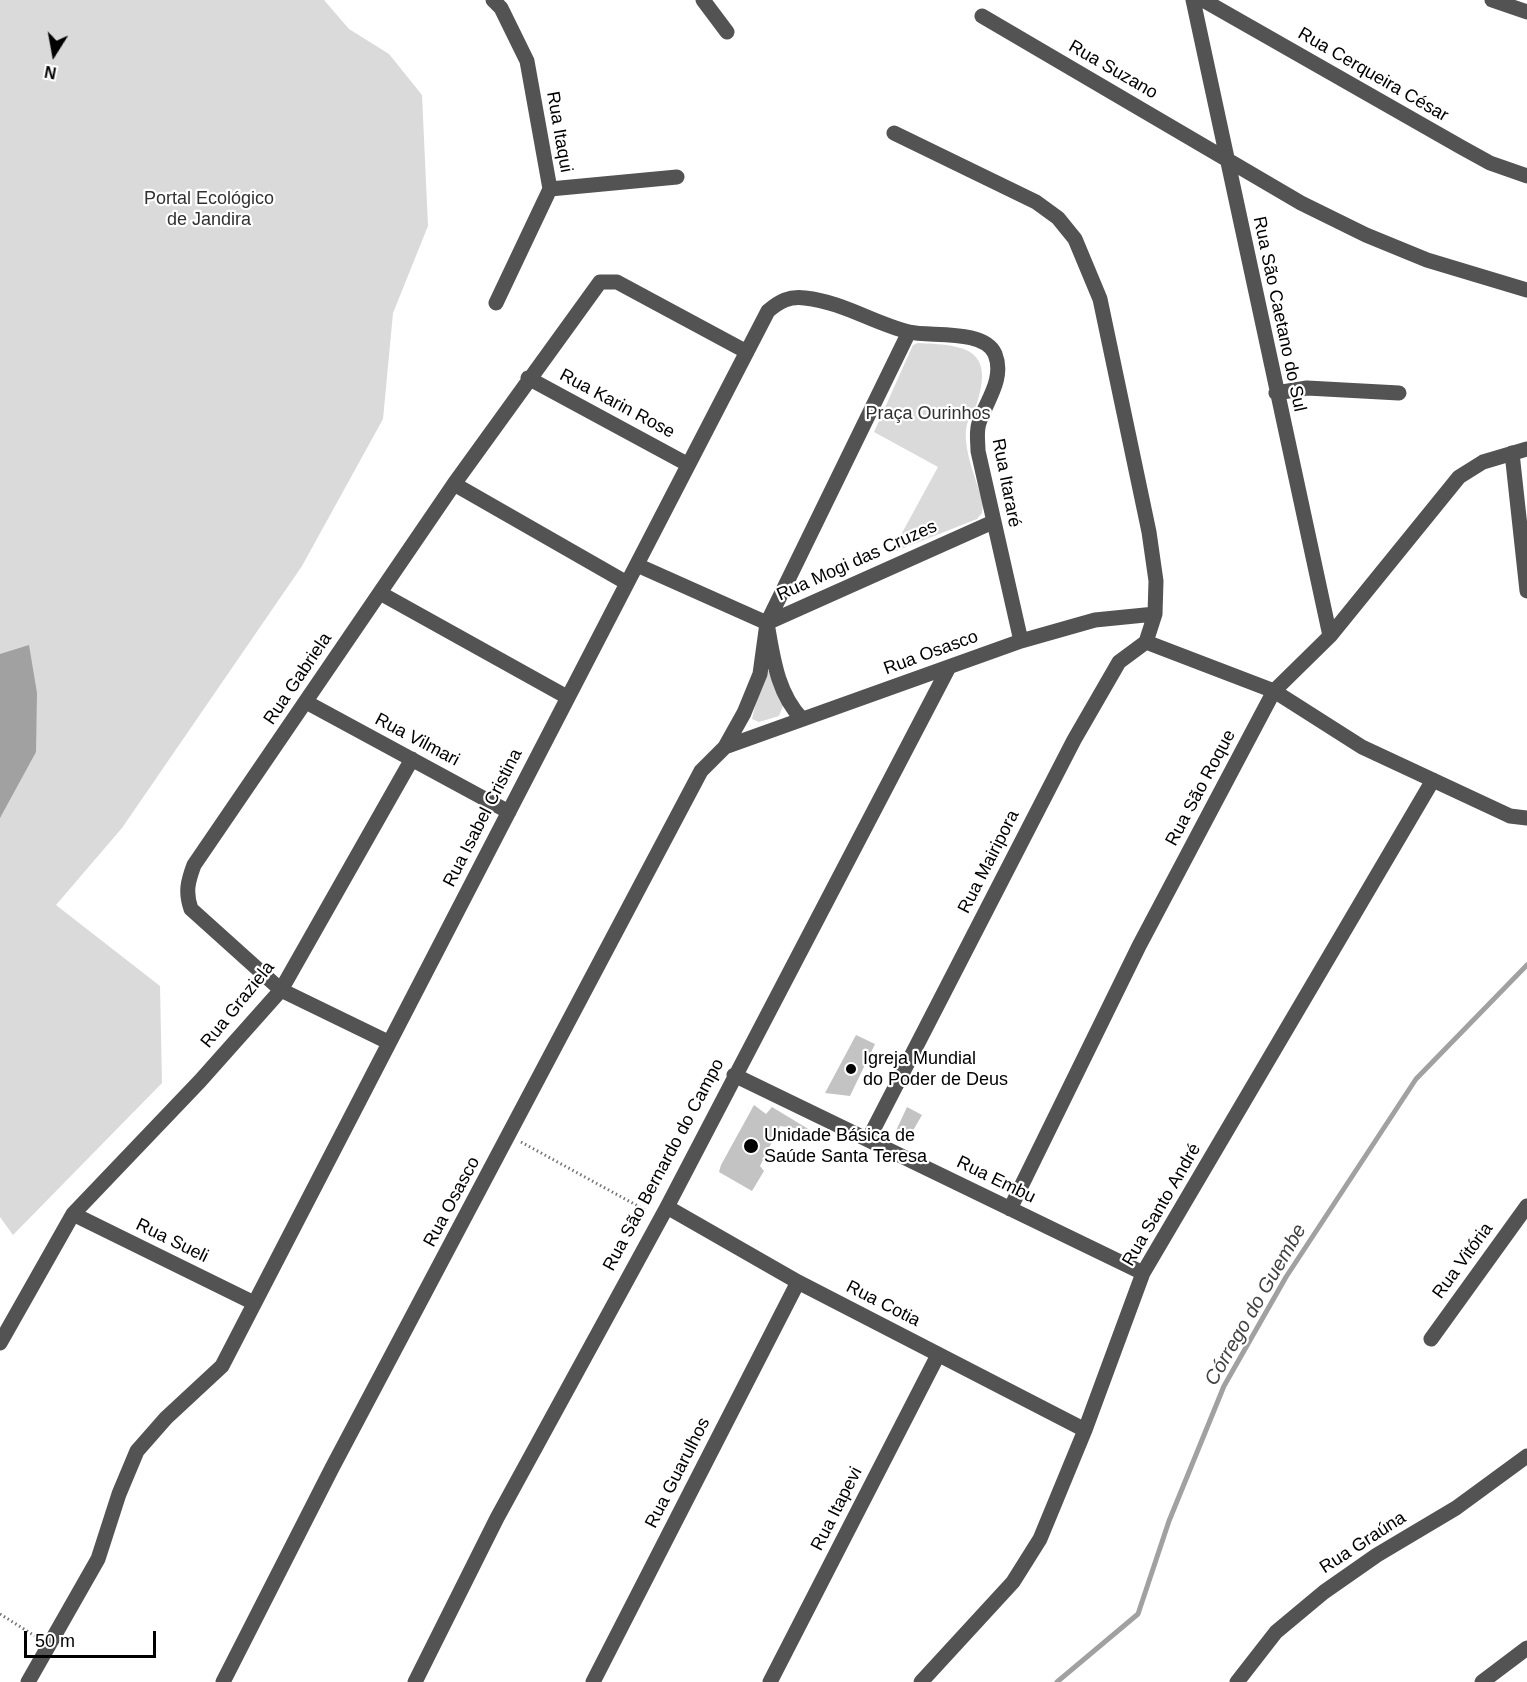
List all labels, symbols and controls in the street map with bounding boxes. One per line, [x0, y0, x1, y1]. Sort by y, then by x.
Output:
street label: Rua Cerqueira César [1294, 23, 1452, 127]
north arrow [24, 24, 84, 84]
street label: Rua Suzano [1065, 36, 1161, 104]
text: N [43, 63, 58, 82]
street label: Rua Itaqui [541, 90, 577, 174]
park label: Portal Ecológico de Jandira [144, 188, 274, 230]
street label: Rua São Caetano do Sul [1248, 214, 1310, 414]
street label: Rua Karin Rose [556, 365, 678, 443]
park label: Praça Ourinhos [865, 403, 991, 425]
street label: Rua Itararé [987, 437, 1025, 529]
street label: Rua Mogi das Cruzes [774, 516, 940, 606]
street label: Rua Osasco [881, 626, 981, 680]
street label: Rua Gabriela [259, 629, 337, 729]
street label: Rua Vilmari [371, 709, 463, 771]
street label: Rua São Roque [1161, 726, 1241, 850]
street label: Rua Isabel Cristina [439, 745, 527, 891]
street label: Rua Mairipora [954, 807, 1024, 917]
street label: Rua Graziela [197, 957, 279, 1053]
place label: Igreja Mundial do Poder de Deus [863, 1048, 1008, 1090]
street label: Rua São Bernardo do Campo [599, 1055, 729, 1275]
marker: Igreja Mundial do Poder de Deus [844, 1062, 858, 1076]
place label: Unidade Básica de Saúde Santa Teresa [764, 1125, 927, 1168]
marker: Unidade Básica de Saúde Santa Teresa [742, 1137, 760, 1155]
street label: Rua Santo André [1118, 1140, 1206, 1270]
street label: Rua Embu [953, 1152, 1039, 1208]
street label: Rua Osasco [419, 1153, 485, 1251]
street label: Rua Sueli [132, 1214, 212, 1268]
street label: Rua Vitória [1428, 1219, 1498, 1303]
water label: Córrego do Guembe [1200, 1220, 1312, 1390]
street label: Rua Cotia [842, 1276, 924, 1332]
street label: Rua Guarulhos [641, 1414, 715, 1532]
street label: Rua Itapevi [807, 1464, 867, 1554]
street label: Rua Graúna [1316, 1507, 1410, 1579]
scale bar [27, 1619, 159, 1657]
text: 50 m [35, 1631, 75, 1651]

